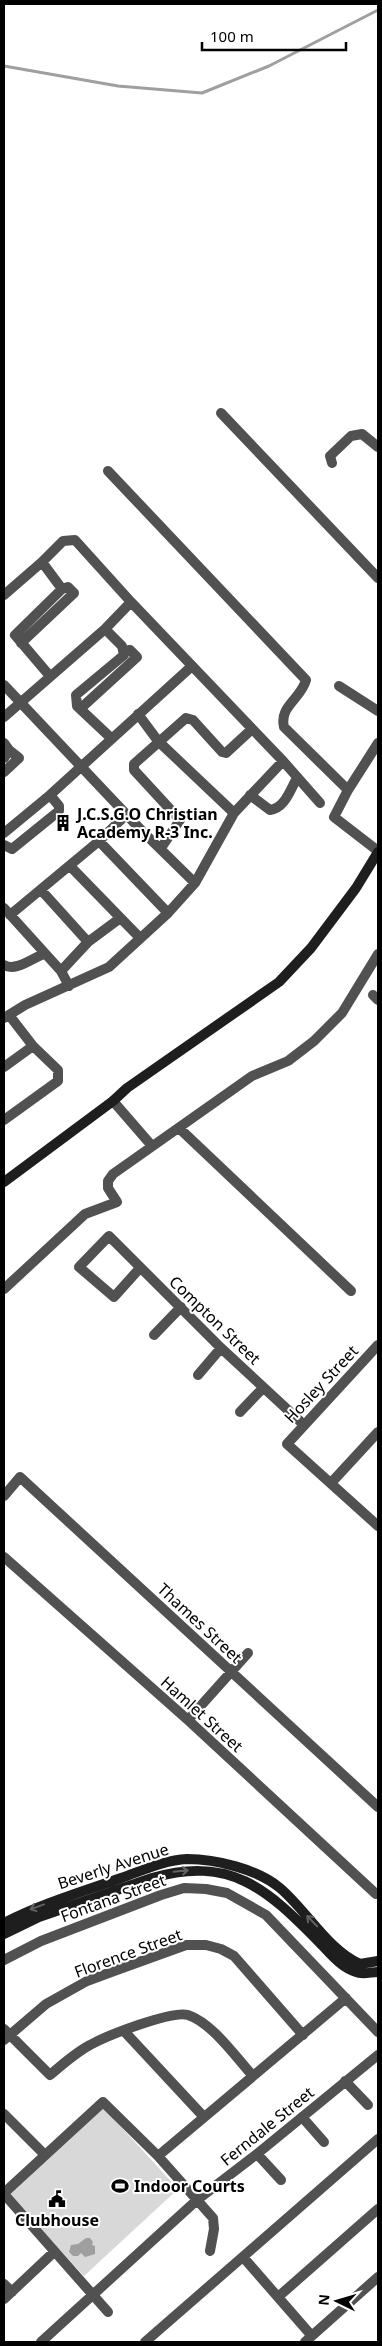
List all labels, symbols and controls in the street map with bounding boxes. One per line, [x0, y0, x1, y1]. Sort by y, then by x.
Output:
scale bar [202, 20, 346, 52]
text: 100 m [210, 26, 254, 46]
place label: J.C.S.G.O Christian Academy R-3 Inc. [75, 803, 218, 843]
building icon: J.C.S.G.O Christian Academy R-3 Inc. [53, 813, 73, 833]
street label: Compton Street [165, 1271, 266, 1369]
street label: Hosley Street [279, 1340, 363, 1428]
street label: Thames Street [153, 1578, 247, 1668]
street label: Hamlet Street [156, 1671, 248, 1757]
street label: Beverly Avenue [55, 1838, 171, 1894]
one-way arrow [173, 1867, 189, 1876]
street label: Fontana Street [57, 1869, 169, 1927]
one-way arrow [30, 1903, 45, 1912]
one-way arrow [306, 1915, 318, 1927]
street label: Florence Street [71, 1923, 185, 1983]
street label: Ferndale Street [216, 2081, 319, 2171]
place label: Indoor Courts [134, 2175, 245, 2197]
sports icon: Indoor Courts [110, 2176, 130, 2196]
public building icon: Clubhouse [47, 2189, 67, 2209]
place label: Clubhouse [15, 2209, 99, 2231]
north arrow [312, 2276, 362, 2326]
text: N [314, 2293, 334, 2306]

